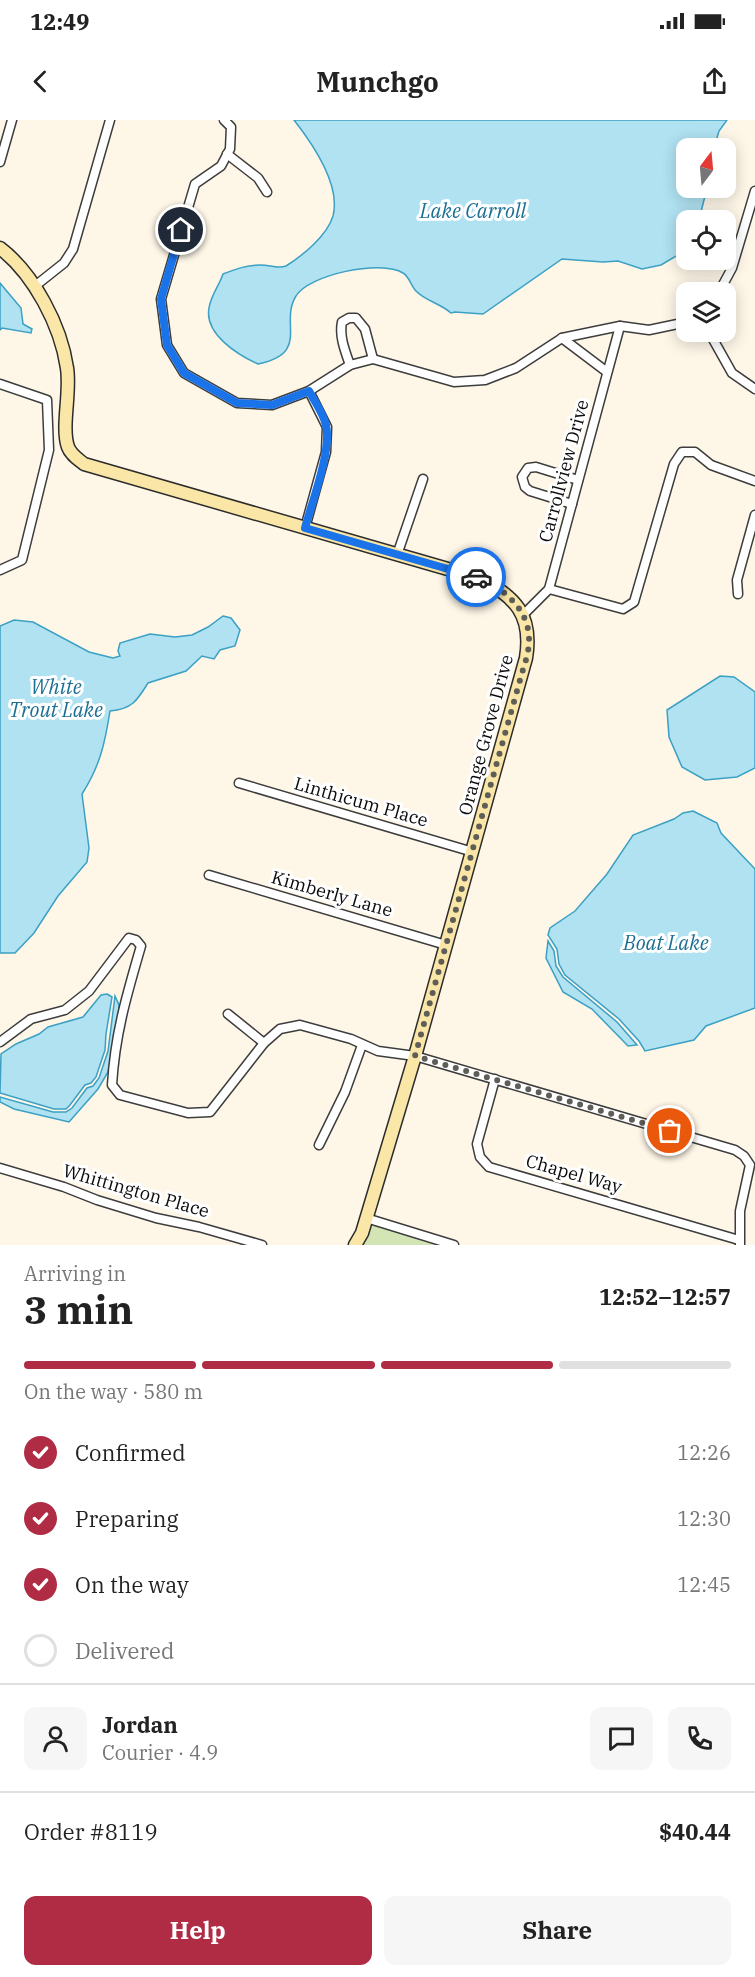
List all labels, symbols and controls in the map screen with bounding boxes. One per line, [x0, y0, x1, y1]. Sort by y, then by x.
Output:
text: 12:49 [30, 7, 89, 36]
text: Munchgo [316, 64, 439, 99]
icon: back [24, 65, 57, 98]
icon: share [698, 65, 731, 98]
north arrow [676, 138, 736, 198]
map controls [676, 138, 736, 342]
water label: Lake Carroll [419, 197, 527, 224]
pin [155, 204, 206, 255]
button: locate [676, 210, 736, 270]
icon: home [164, 213, 197, 246]
button: layers [676, 282, 736, 342]
street label: Carrollview Drive [533, 397, 594, 545]
courier [446, 547, 506, 607]
icon: car [460, 561, 493, 594]
street label: Orange Grove Drive [453, 652, 518, 818]
water label: White Trout Lake [9, 673, 103, 723]
street label: Linthicum Place [292, 771, 431, 832]
street label: Kimberly Lane [269, 865, 395, 922]
water label: Boat Lake [622, 929, 709, 956]
pin [644, 1105, 695, 1156]
icon: bag [653, 1114, 686, 1147]
street label: Chapel Way [523, 1149, 625, 1198]
street label: Whittington Place [60, 1159, 212, 1222]
text: Arriving in [24, 1260, 126, 1287]
text: 12:52–12:57 [599, 1282, 731, 1311]
text: 3 min [24, 1284, 133, 1335]
text: On the way · 580 m [24, 1378, 203, 1405]
icon: check [24, 1436, 57, 1469]
text: Confirmed [75, 1438, 186, 1467]
text: 12:26 [677, 1439, 731, 1466]
icon: check [24, 1502, 57, 1535]
text: Preparing [75, 1504, 179, 1533]
text: 12:30 [677, 1505, 731, 1532]
icon: check [24, 1568, 57, 1601]
text: On the way [75, 1570, 189, 1599]
text: 12:45 [677, 1571, 731, 1598]
text: Delivered [75, 1636, 174, 1665]
button: person [24, 1707, 87, 1770]
button: chat [590, 1707, 653, 1770]
button: phone [668, 1707, 731, 1770]
text: Jordan [102, 1710, 178, 1739]
text: Courier · 4.9 [102, 1739, 218, 1766]
text: Order #8119 [24, 1817, 158, 1846]
text: $40.44 [659, 1817, 731, 1846]
button: Help [24, 1896, 372, 1965]
button: Share [384, 1896, 731, 1965]

